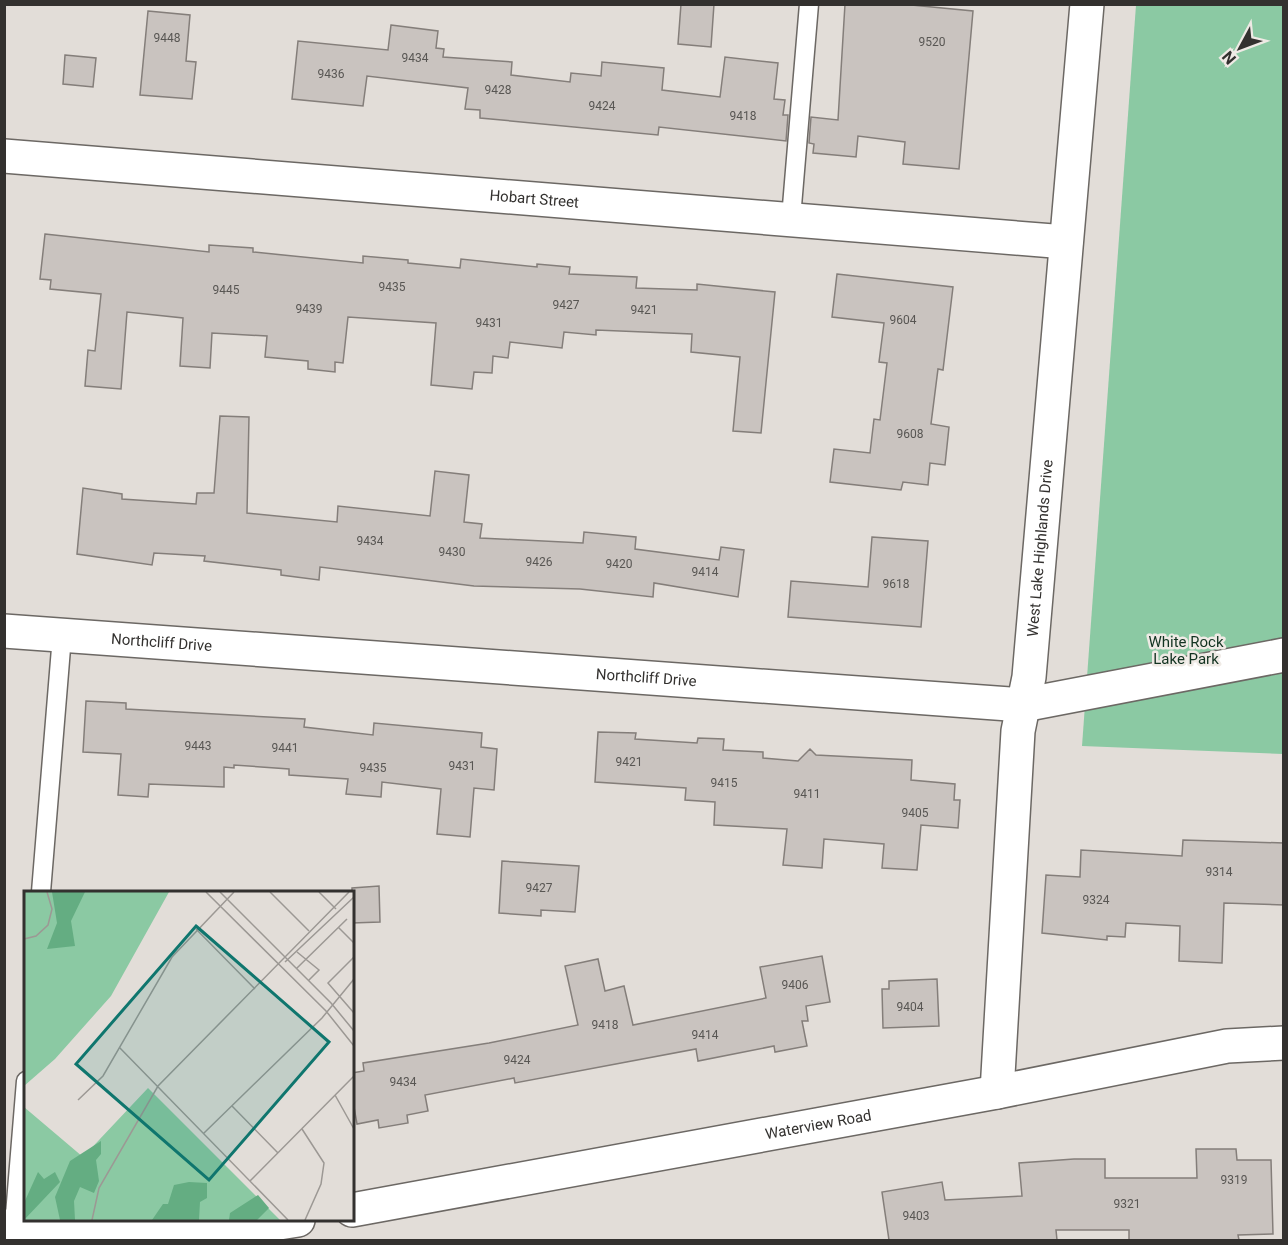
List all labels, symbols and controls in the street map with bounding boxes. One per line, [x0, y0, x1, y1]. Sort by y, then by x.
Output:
north arrow [1210, 18, 1270, 78]
house number: 9448 [154, 31, 181, 45]
house number: 9520 [919, 35, 946, 49]
text: N [1218, 47, 1240, 68]
house number: 9434 [402, 51, 429, 65]
house number: 9436 [318, 67, 345, 81]
house number: 9428 [485, 83, 512, 97]
house number: 9424 [589, 99, 616, 113]
house number: 9418 [730, 109, 757, 123]
street label: Hobart Street [489, 186, 580, 212]
house number: 9435 [379, 280, 406, 294]
house number: 9445 [213, 283, 240, 297]
house number: 9427 [553, 298, 580, 312]
house number: 9439 [296, 302, 322, 316]
house number: 9421 [631, 303, 657, 317]
house number: 9604 [890, 313, 917, 327]
house number: 9431 [476, 316, 502, 330]
house number: 9608 [897, 427, 924, 441]
street label: West Lake Highlands Drive [1024, 459, 1057, 638]
house number: 9434 [357, 534, 384, 548]
house number: 9430 [439, 545, 466, 559]
house number: 9426 [526, 555, 553, 569]
house number: 9420 [606, 557, 633, 571]
house number: 9414 [692, 565, 719, 579]
house number: 9618 [883, 577, 910, 591]
street label: Northcliff Drive [111, 630, 213, 655]
park label: White Rock Lake Park [1148, 633, 1224, 668]
street label: Northcliff Drive [595, 665, 697, 690]
house number: 9443 [185, 739, 211, 753]
house number: 9441 [272, 741, 298, 755]
house number: 9421 [616, 755, 642, 769]
house number: 9431 [449, 759, 475, 773]
house number: 9435 [360, 761, 387, 775]
house number: 9415 [711, 776, 738, 790]
house number: 9411 [794, 787, 820, 801]
house number: 9405 [902, 806, 929, 820]
house number: 9314 [1206, 865, 1233, 879]
house number: 9427 [526, 881, 553, 895]
inset map [24, 891, 354, 1221]
house number: 9324 [1083, 893, 1110, 907]
house number: 9406 [782, 978, 809, 992]
house number: 9404 [897, 1000, 924, 1014]
house number: 9418 [592, 1018, 619, 1032]
house number: 9414 [692, 1028, 719, 1042]
house number: 9424 [504, 1053, 531, 1067]
house number: 9434 [390, 1075, 417, 1089]
street label: Waterview Road [764, 1106, 873, 1143]
house number: 9319 [1221, 1173, 1247, 1187]
house number: 9321 [1114, 1197, 1140, 1211]
house number: 9403 [903, 1209, 929, 1223]

